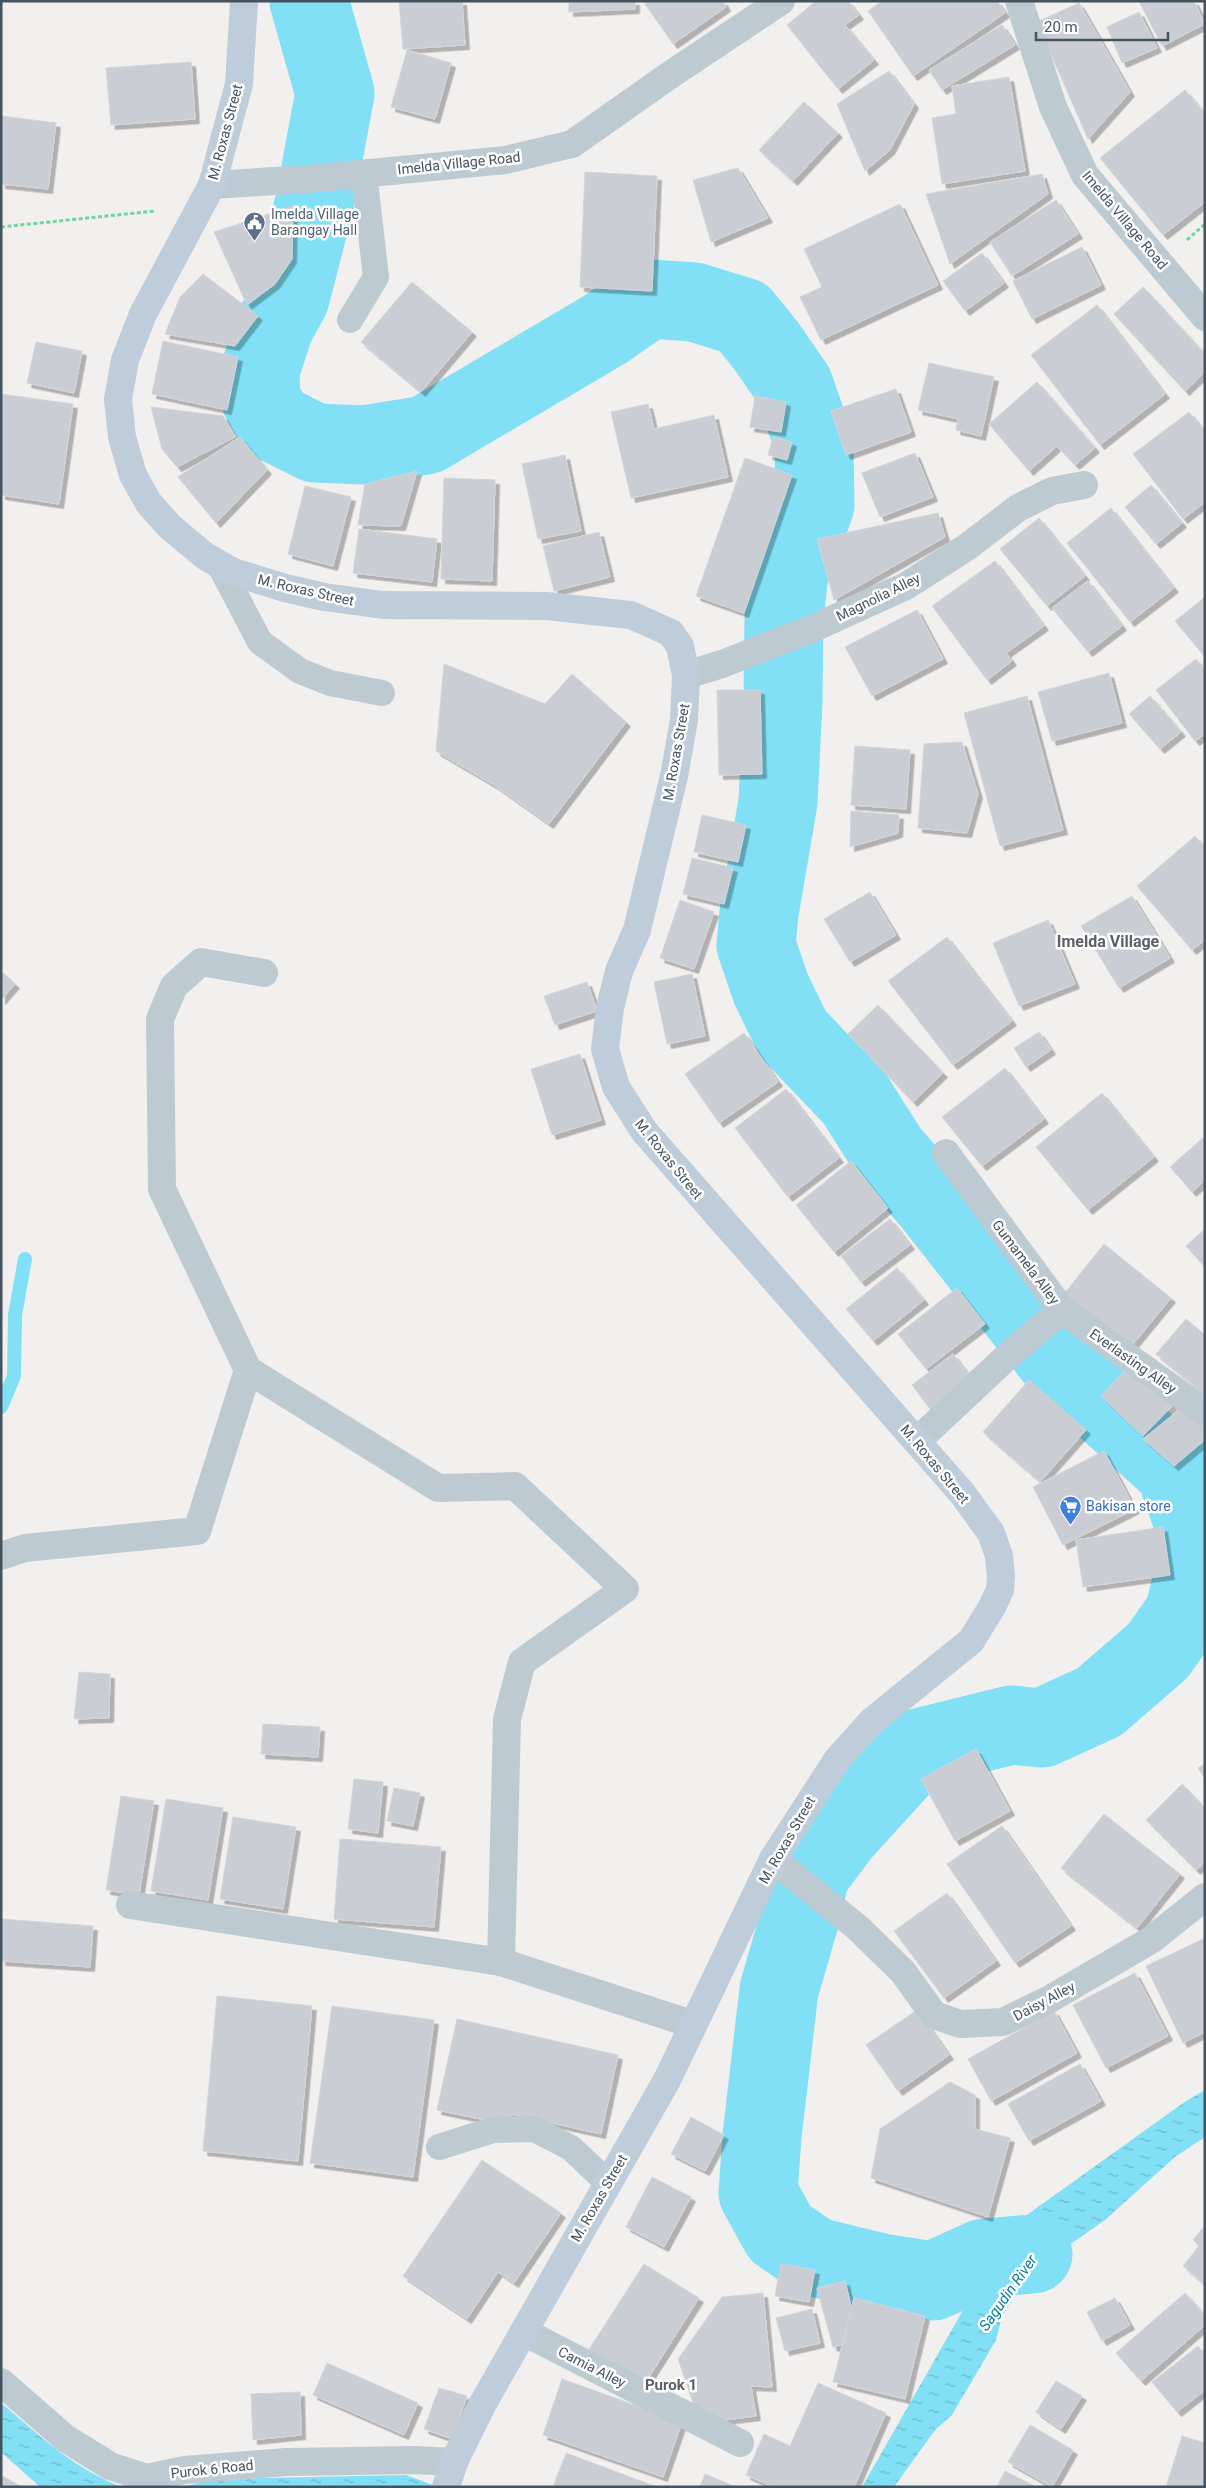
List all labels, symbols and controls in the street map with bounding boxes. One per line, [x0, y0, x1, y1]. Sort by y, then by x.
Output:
scale bar [1036, 10, 1168, 42]
text: 20 m [1044, 18, 1078, 36]
street label: M. Roxas Street [205, 82, 246, 181]
street label: Imelda Village Road [397, 149, 521, 177]
street label: Imelda Village Road [1079, 168, 1171, 272]
place label: Imelda Village Barangay Hall [271, 206, 359, 238]
public building icon: Imelda Village Barangay Hall [243, 210, 267, 241]
street label: Magnolia Alley [833, 570, 923, 624]
street label: M. Roxas Street [256, 571, 356, 609]
street label: M. Roxas Street [660, 702, 692, 802]
district label: Imelda Village [1057, 932, 1160, 951]
street label: M. Roxas Street [632, 1116, 706, 1202]
street label: Gumamela Alley [989, 1217, 1063, 1308]
street label: Everlasting Alley [1087, 1325, 1180, 1397]
street label: M. Roxas Street [897, 1421, 973, 1507]
supermarket icon: Bakisan store [1058, 1494, 1082, 1525]
place label: Bakisan store [1086, 1498, 1171, 1514]
street label: M. Roxas Street [756, 1793, 819, 1886]
street label: Daisy Alley [1010, 1978, 1078, 2024]
street label: M. Roxas Street [568, 2151, 631, 2244]
water label: Sagudin River [975, 2251, 1041, 2334]
street label: Camia Alley [556, 2343, 629, 2391]
district label: Purok 1 [645, 2376, 697, 2394]
street label: Purok 6 Road [170, 2457, 254, 2481]

